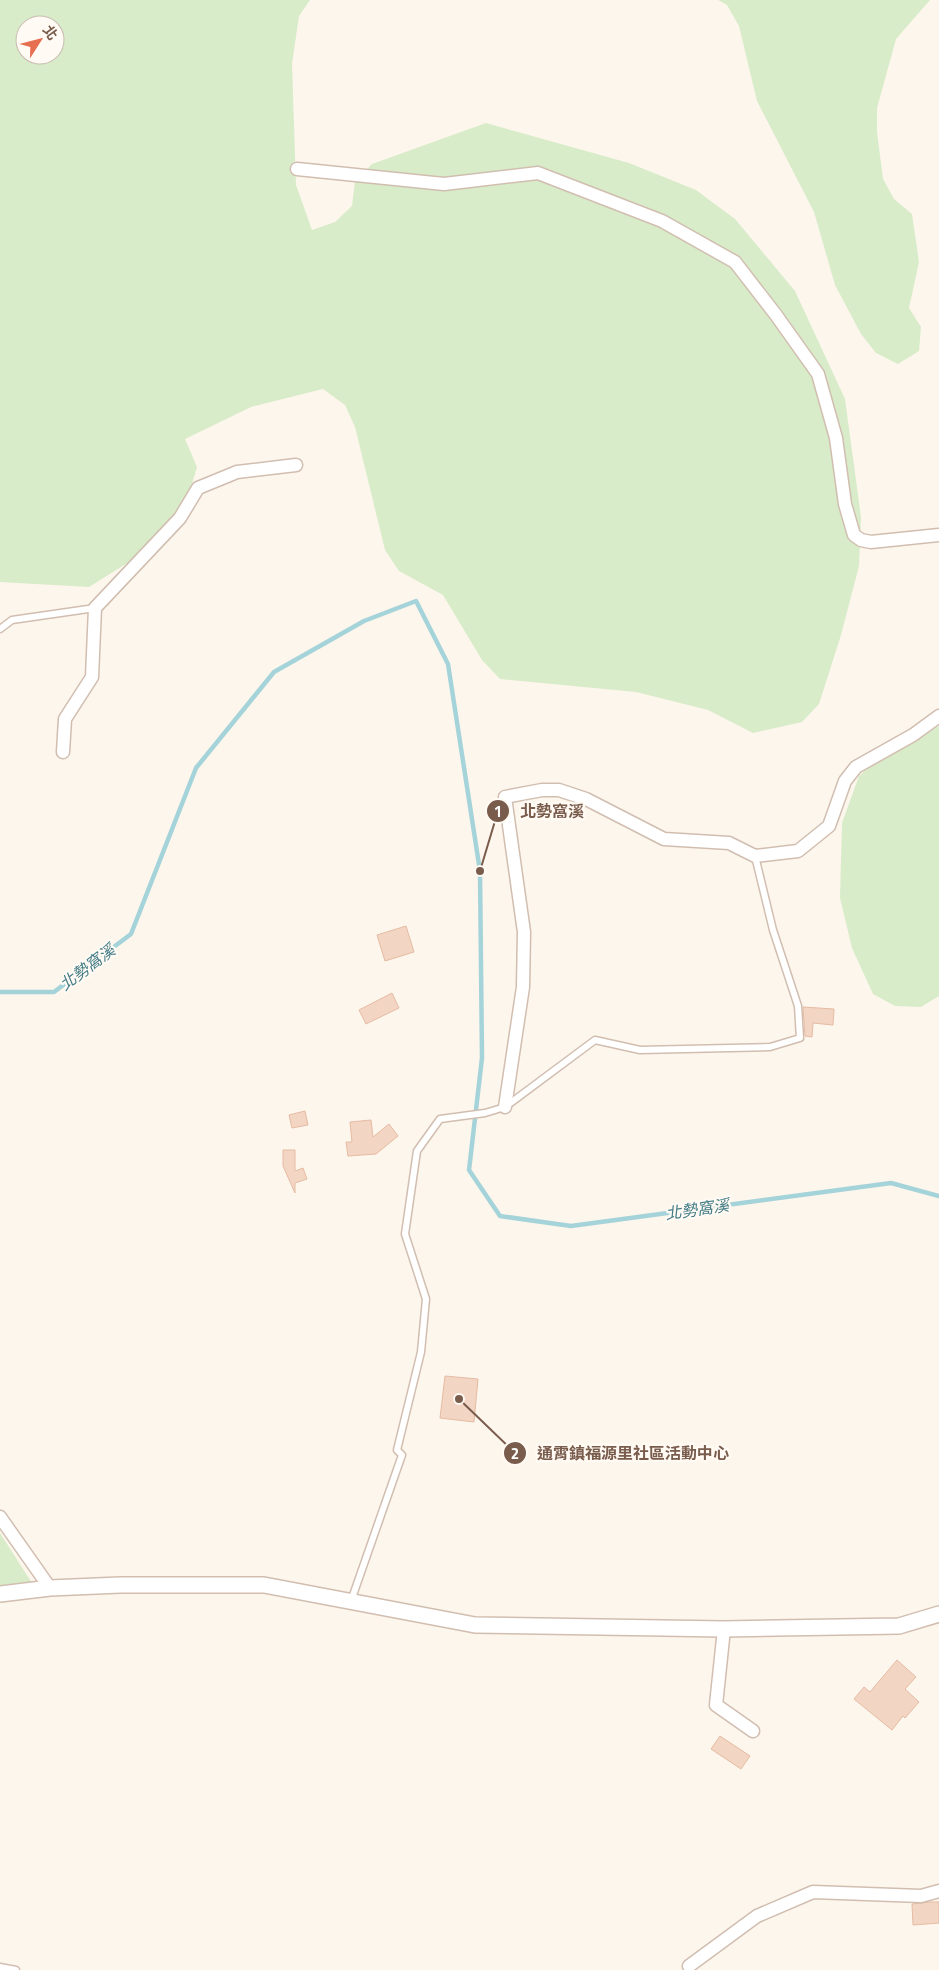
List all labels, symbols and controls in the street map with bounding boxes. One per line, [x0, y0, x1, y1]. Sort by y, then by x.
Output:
north arrow [15, 15, 65, 65]
text: 北 [38, 20, 64, 44]
callout: 北勢窩溪 [485, 796, 594, 827]
text: 北勢窩溪 [520, 799, 584, 823]
text: 1 [494, 800, 502, 823]
water label: 北勢窩溪 [54, 937, 121, 996]
water label: 北勢窩溪 [664, 1192, 732, 1225]
callout: 通霄鎮福源里社區活動中心 [502, 1438, 739, 1469]
text: 通霄鎮福源里社區活動中心 [537, 1441, 729, 1465]
text: 2 [511, 1442, 519, 1465]

